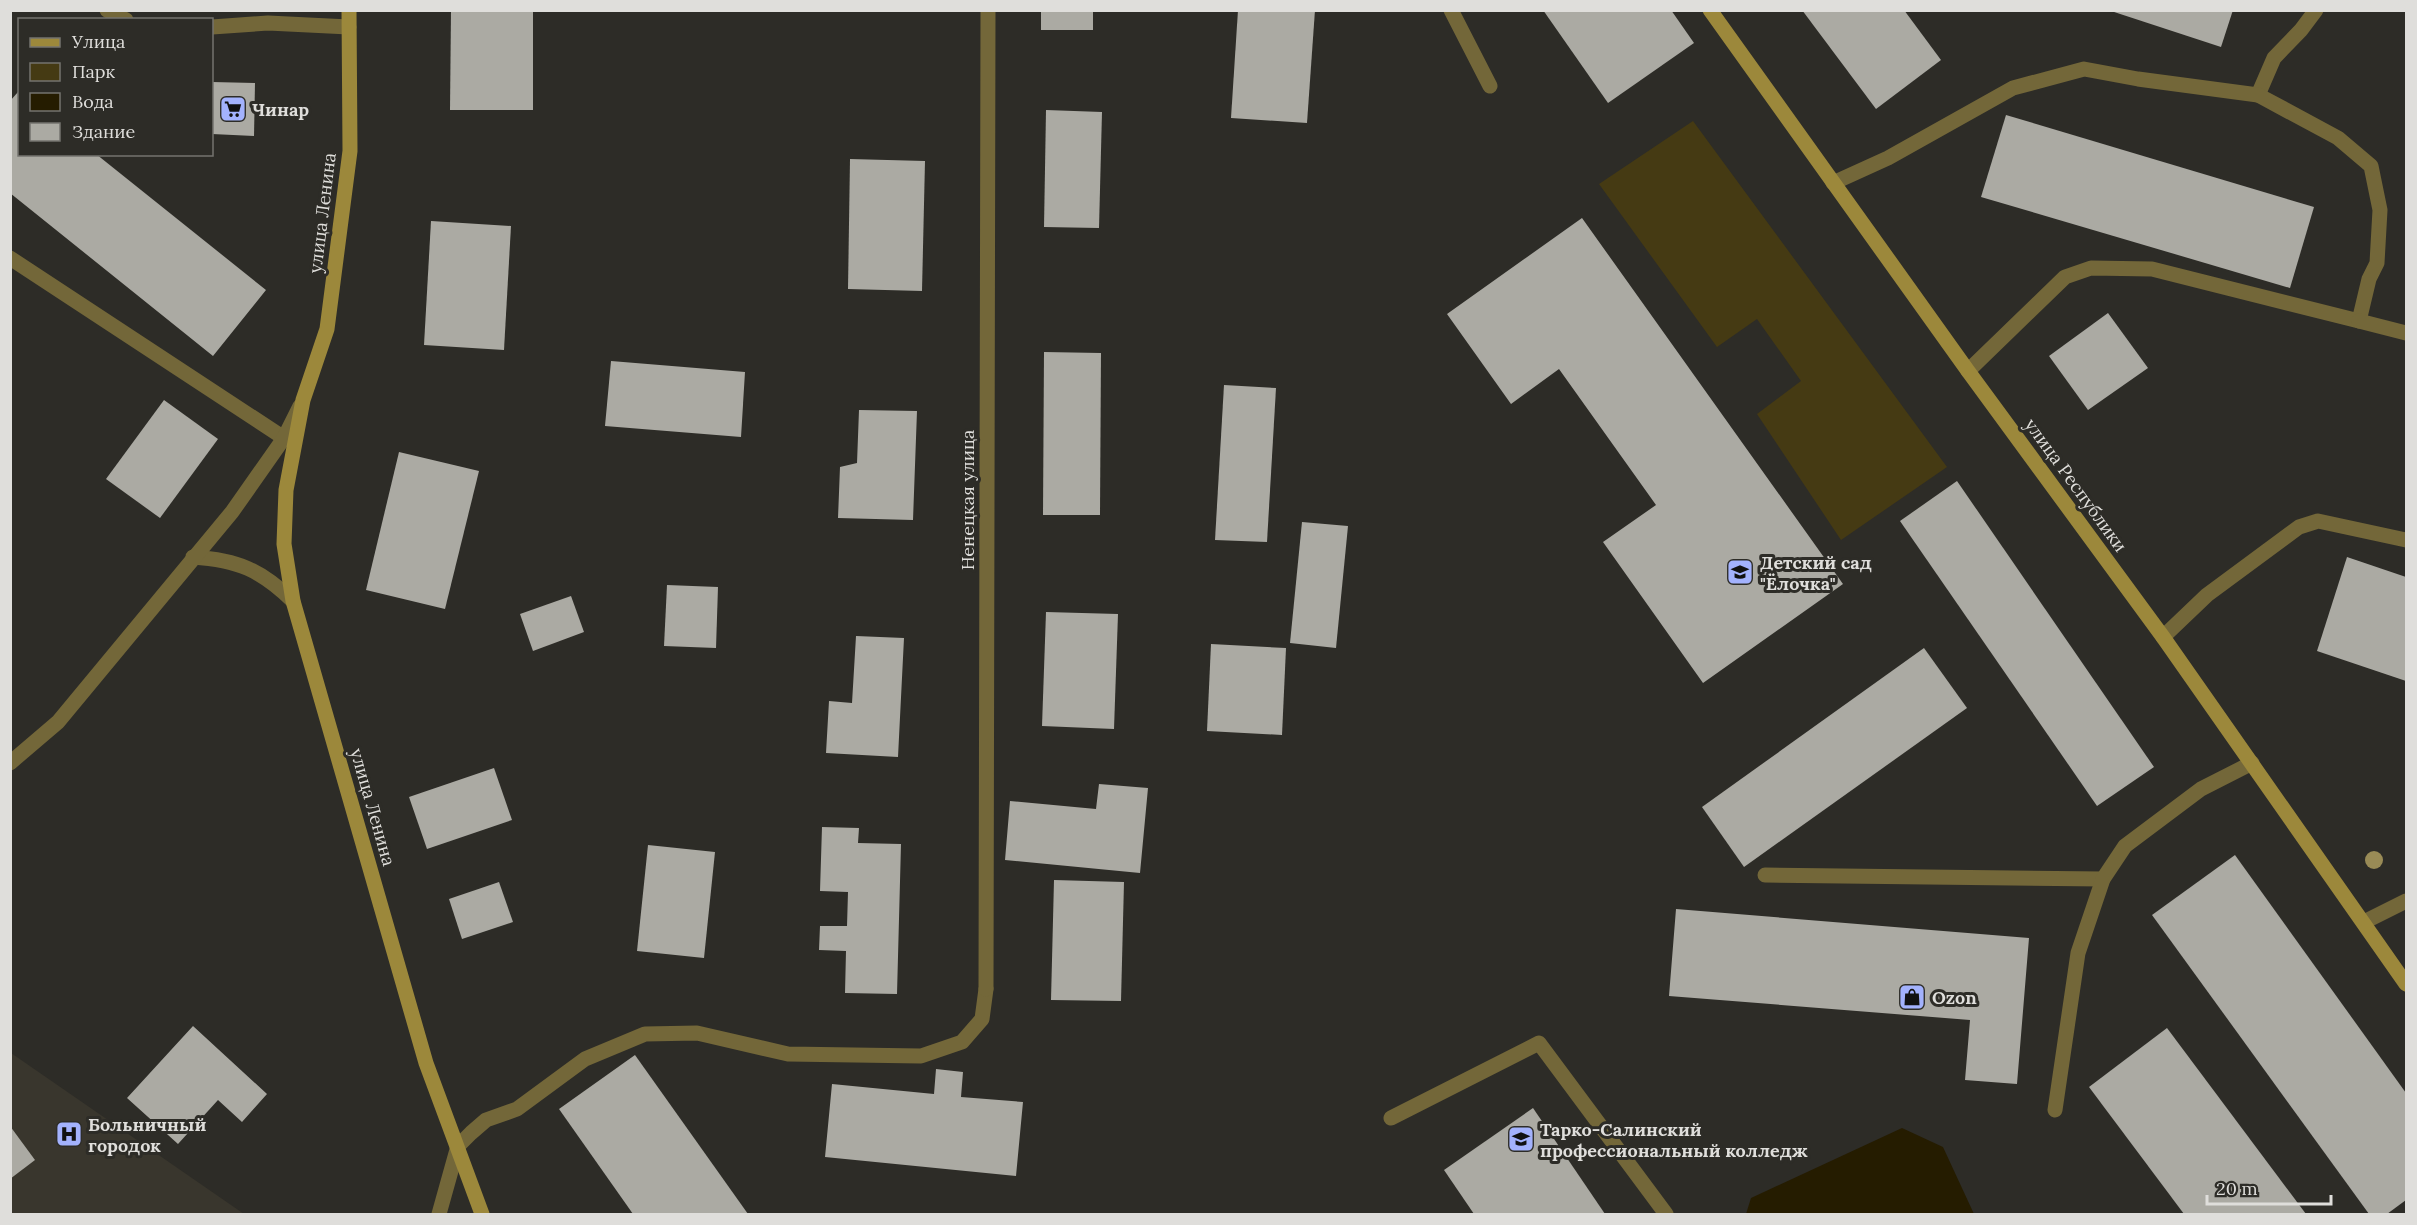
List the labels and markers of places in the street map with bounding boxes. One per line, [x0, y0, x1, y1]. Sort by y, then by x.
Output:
supermarket icon: Чинар [218, 94, 248, 124]
place label: Чинар [252, 98, 309, 121]
place label: Детский сад "Ёлочка" [1760, 551, 1872, 595]
school or university icon: Детский сад "Ёлочка" [1725, 557, 1755, 587]
shop icon: Ozon [1897, 982, 1927, 1012]
place label: Ozon [1932, 986, 1977, 1009]
place label: Больничный городок [88, 1113, 206, 1157]
place label: Тарко-Салинский профессиональный колледж [1540, 1118, 1808, 1162]
hospital icon: Больничный городок [54, 1119, 84, 1149]
school or university icon: Тарко-Салинский профессиональный колледж [1506, 1124, 1536, 1154]

